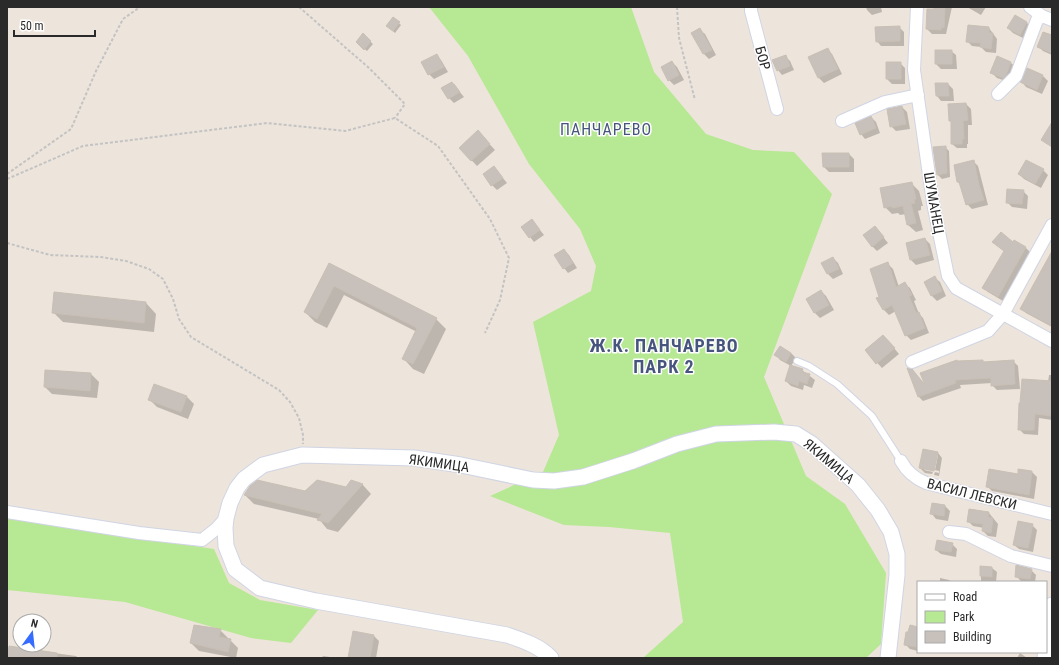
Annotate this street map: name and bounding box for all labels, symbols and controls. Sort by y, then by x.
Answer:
scale bar [14,12,95,38]
text: 50 m [20,19,44,33]
street label: БОР [752,44,774,72]
district label: ПАНЧАРЕВО [560,120,652,139]
street label: ШУМАНЕЦ [921,171,947,235]
district label: Ж.К. ПАНЧАРЕВО ПАРК 2 [589,335,739,377]
street label: ЯКИМИЦА [801,435,857,487]
street label: ЯКИМИЦА [408,451,470,475]
street label: ВАСИЛ ЛЕВСКИ [925,475,1019,513]
legend [917,581,1047,653]
text: Road [953,590,977,604]
text: Park [953,610,975,624]
north arrow [12,613,52,653]
text: N [30,617,40,631]
text: Building [953,630,991,644]

